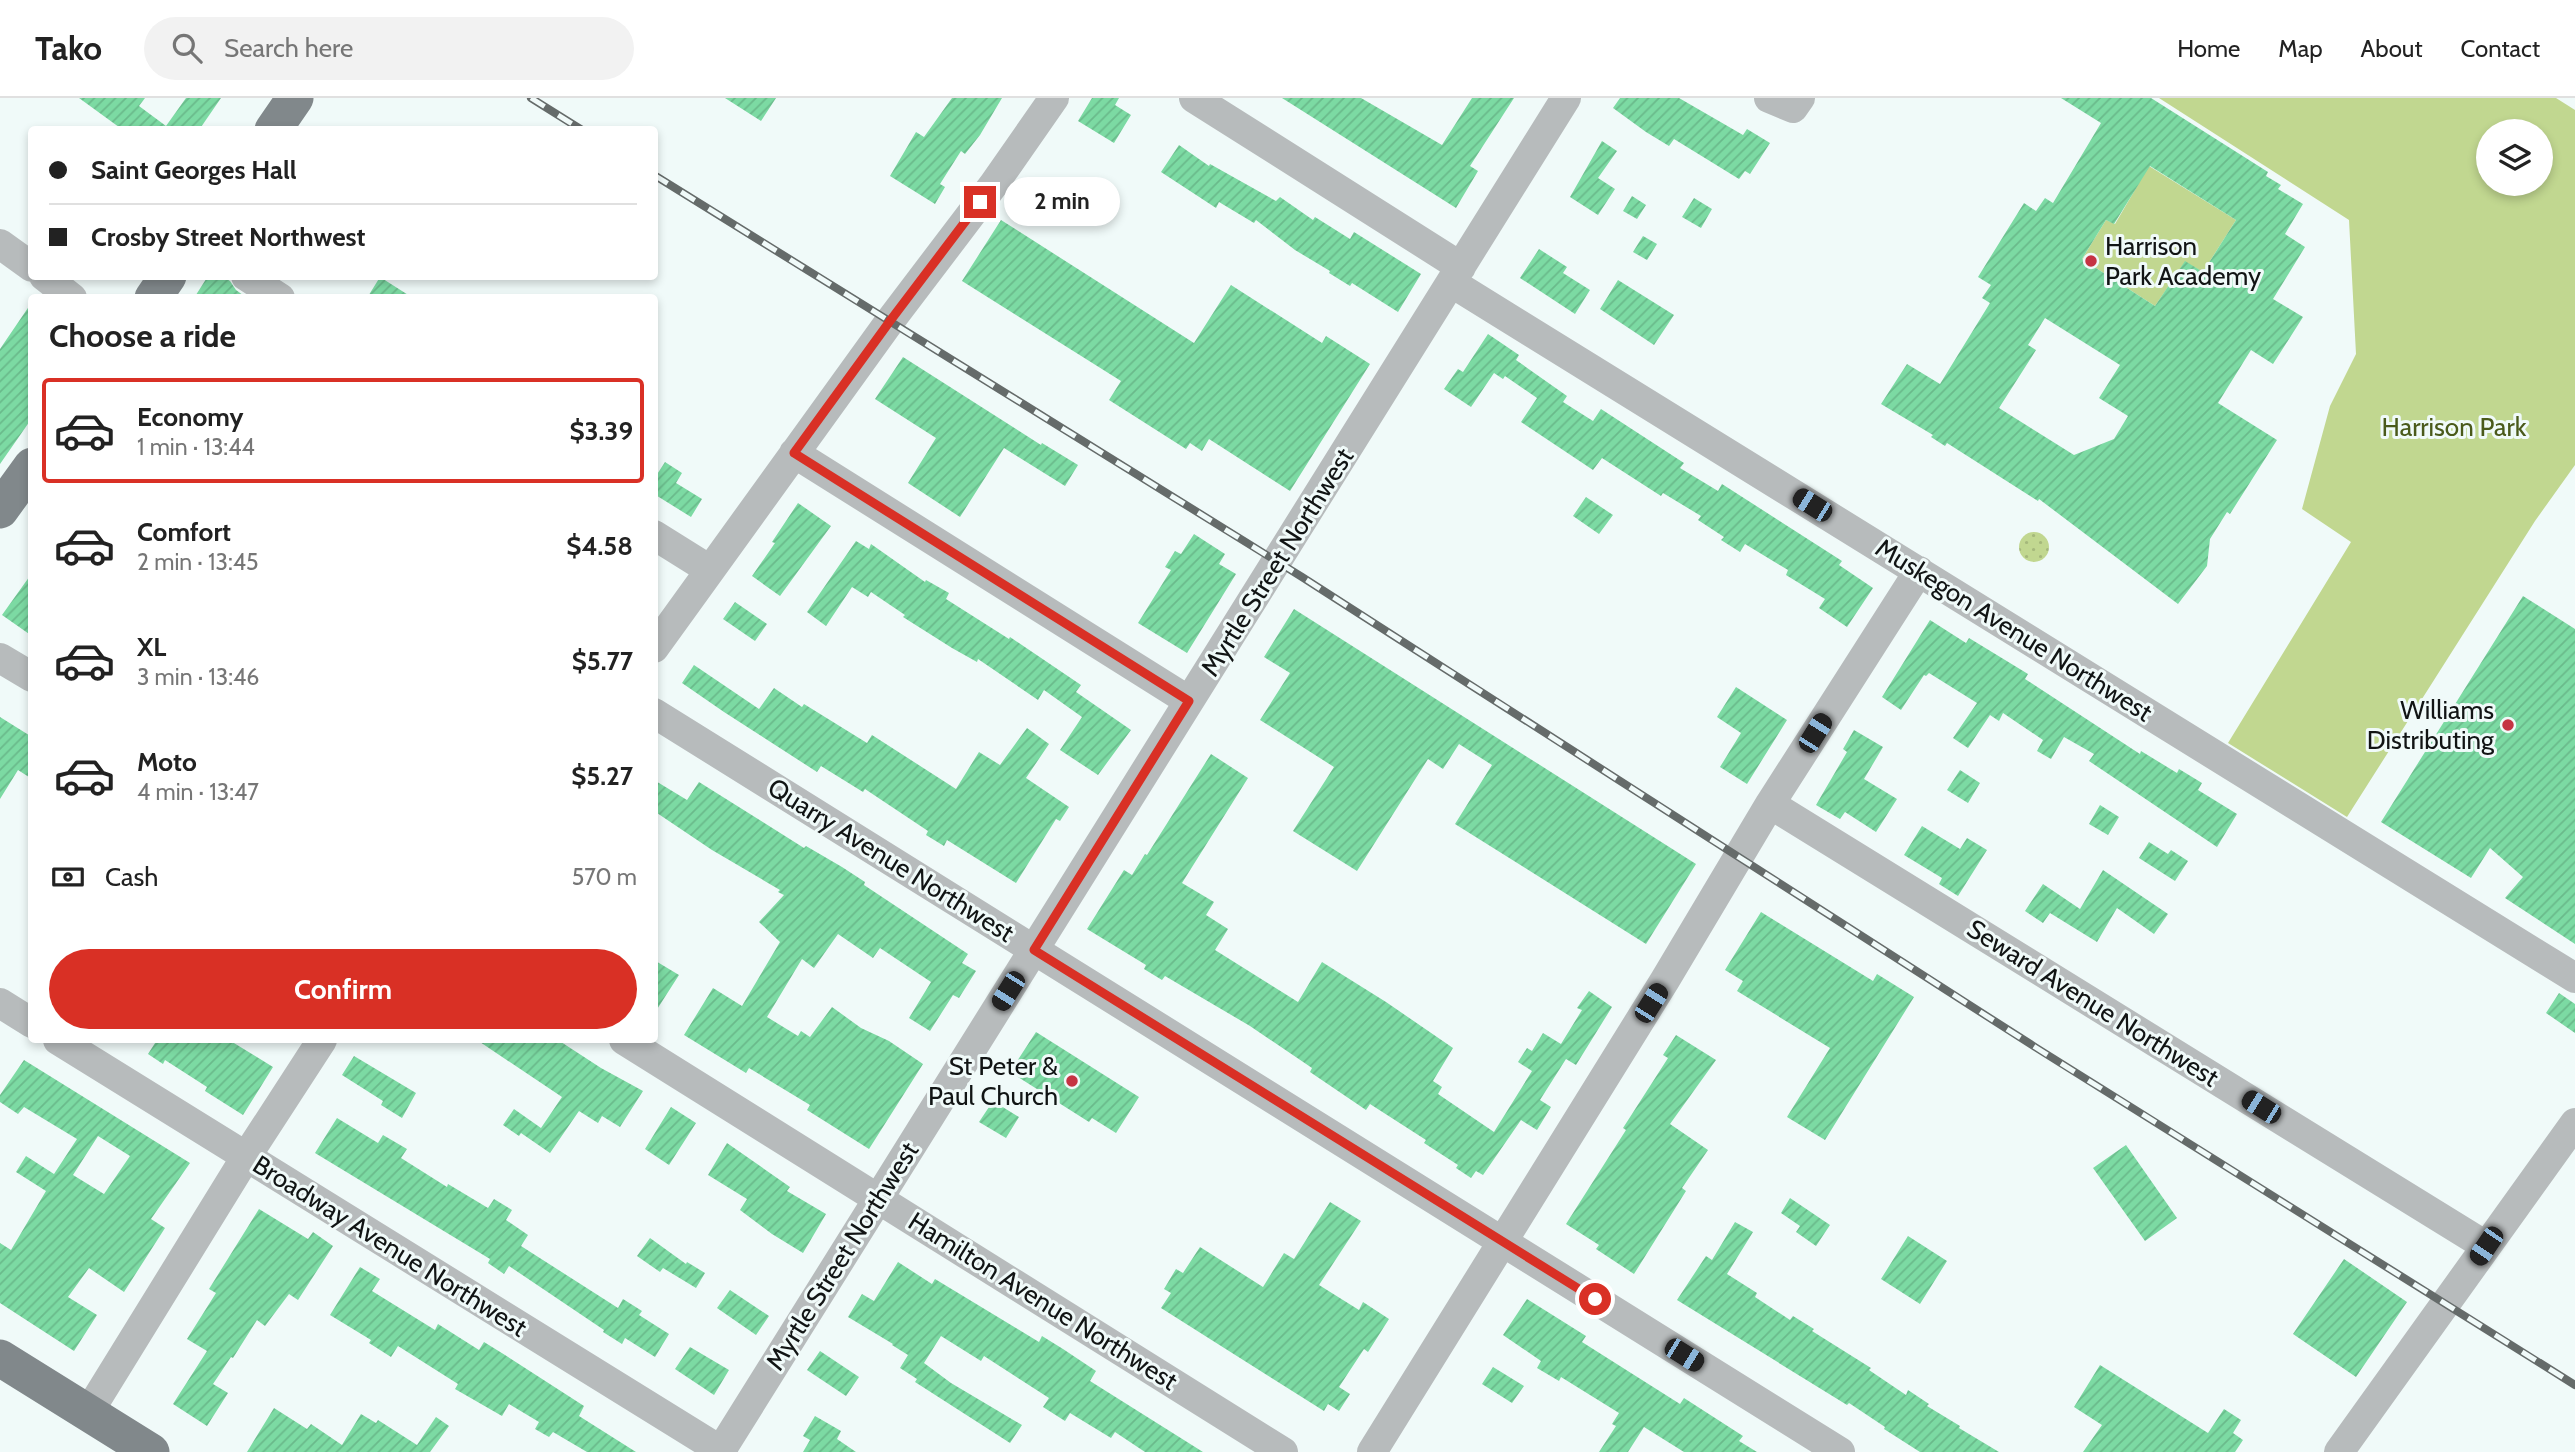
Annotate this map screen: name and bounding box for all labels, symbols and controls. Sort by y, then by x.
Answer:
search box [144,17,634,80]
text: Tako [35,28,102,68]
icon: search [168,29,206,67]
text: Search here [224,32,353,64]
text: Home [2177,34,2240,63]
text: Map [2278,34,2323,63]
text: About [2361,34,2423,63]
text: Contact [2461,34,2540,63]
map controls [2476,119,2553,196]
button: layers [2476,119,2553,196]
text: Saint Georges Hall [91,154,297,186]
callout: 2 min [1004,178,1120,226]
route end [964,186,996,218]
text: 2 min [1034,187,1090,215]
text: Crosby Street Northwest [91,221,365,253]
place label: Harrison Park Academy [2105,230,2261,292]
marker: Harrison Park Academy [2083,253,2099,269]
text: Choose a ride [49,316,236,355]
icon: car [53,399,116,462]
text: Economy [137,401,243,433]
park label: Harrison Park [2382,411,2527,443]
text: $3.39 [570,415,633,447]
text: 1 min · 13:44 [137,433,255,461]
street label: Myrtle Street Northwest [1194,442,1360,682]
car [1789,485,1836,525]
icon: car [53,514,116,577]
text: Comfort [137,516,231,548]
text: $4.58 [566,530,633,562]
street label: Muskegon Avenue Northwest [1870,532,2158,729]
text: 2 min · 13:45 [137,548,258,576]
icon: car [53,629,116,692]
text: XL [137,631,166,663]
text: $5.77 [572,645,633,677]
text: 3 min · 13:46 [137,663,259,691]
place label: Williams Distributing [2367,694,2495,756]
car [1795,710,1836,756]
marker: Williams Distributing [2500,717,2516,733]
icon: car [53,744,116,807]
text: Moto [137,746,197,778]
text: $5.27 [571,760,633,792]
street label: Quarry Avenue Northwest [762,771,1020,949]
text: 4 min · 13:47 [137,778,259,806]
icon: cash [49,858,87,896]
text: Cash [105,861,158,893]
text: 570 m [572,863,637,891]
street label: Seward Avenue Northwest [1961,912,2225,1094]
button: Confirm [49,949,637,1029]
car [988,968,1029,1014]
car [1631,980,1672,1026]
place label: St Peter & Paul Church [928,1050,1058,1112]
marker: St Peter & Paul Church [1064,1073,1080,1089]
car [2238,1087,2285,1127]
street label: Myrtle Street Northwest [759,1136,925,1376]
street label: Broadway Avenue Northwest [247,1148,533,1344]
street label: Hamilton Avenue Northwest [903,1205,1184,1397]
car [2466,1223,2507,1269]
route start [1579,1283,1611,1315]
car [1661,1335,1708,1375]

